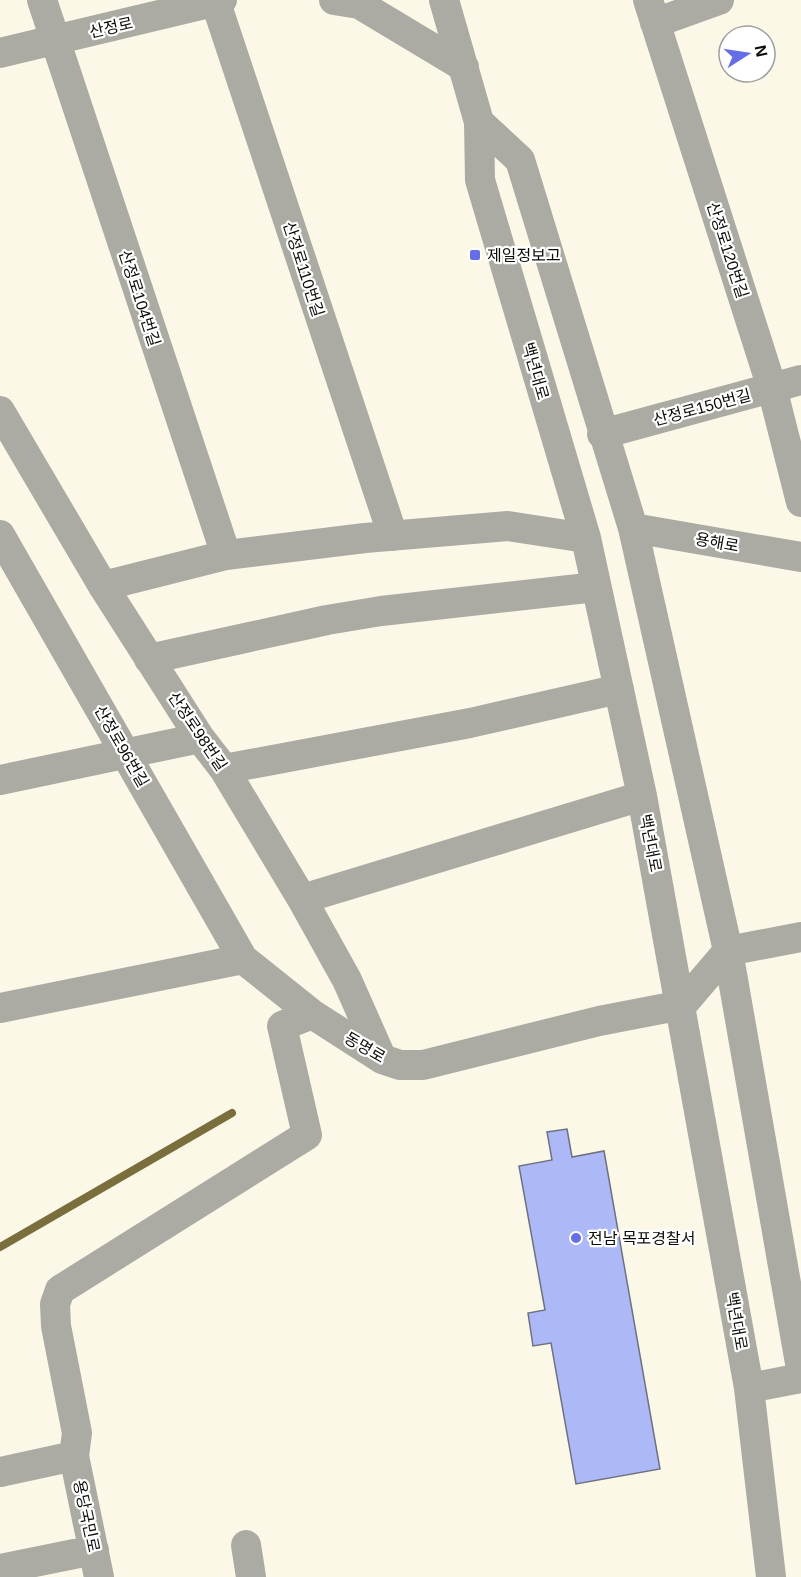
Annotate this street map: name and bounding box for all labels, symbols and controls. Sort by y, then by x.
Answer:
street label: 산정로 [88,14,135,41]
north arrow [717,24,777,84]
text: N [752,44,771,58]
street label: 산정로120번길 [704,200,751,300]
street label: 산정로110번길 [280,219,327,319]
place label: 제일정보고 [487,247,561,264]
street label: 산정로104번길 [116,248,163,348]
marker: 제일정보고 [468,248,482,262]
street label: 백년대로 [519,340,552,402]
street label: 산정로150번길 [651,386,753,429]
street label: 용해로 [694,530,740,555]
street label: 산정로98번길 [165,689,230,774]
street label: 산정로96번길 [91,702,152,790]
street label: 백년대로 [637,813,665,874]
street label: 동명로 [341,1029,388,1066]
place label: 전남 목포경찰서 [588,1230,696,1247]
marker: 전남 목포경찰서 [569,1231,583,1245]
street label: 백년대로 [723,1291,750,1352]
street label: 용당국민로 [71,1478,103,1554]

